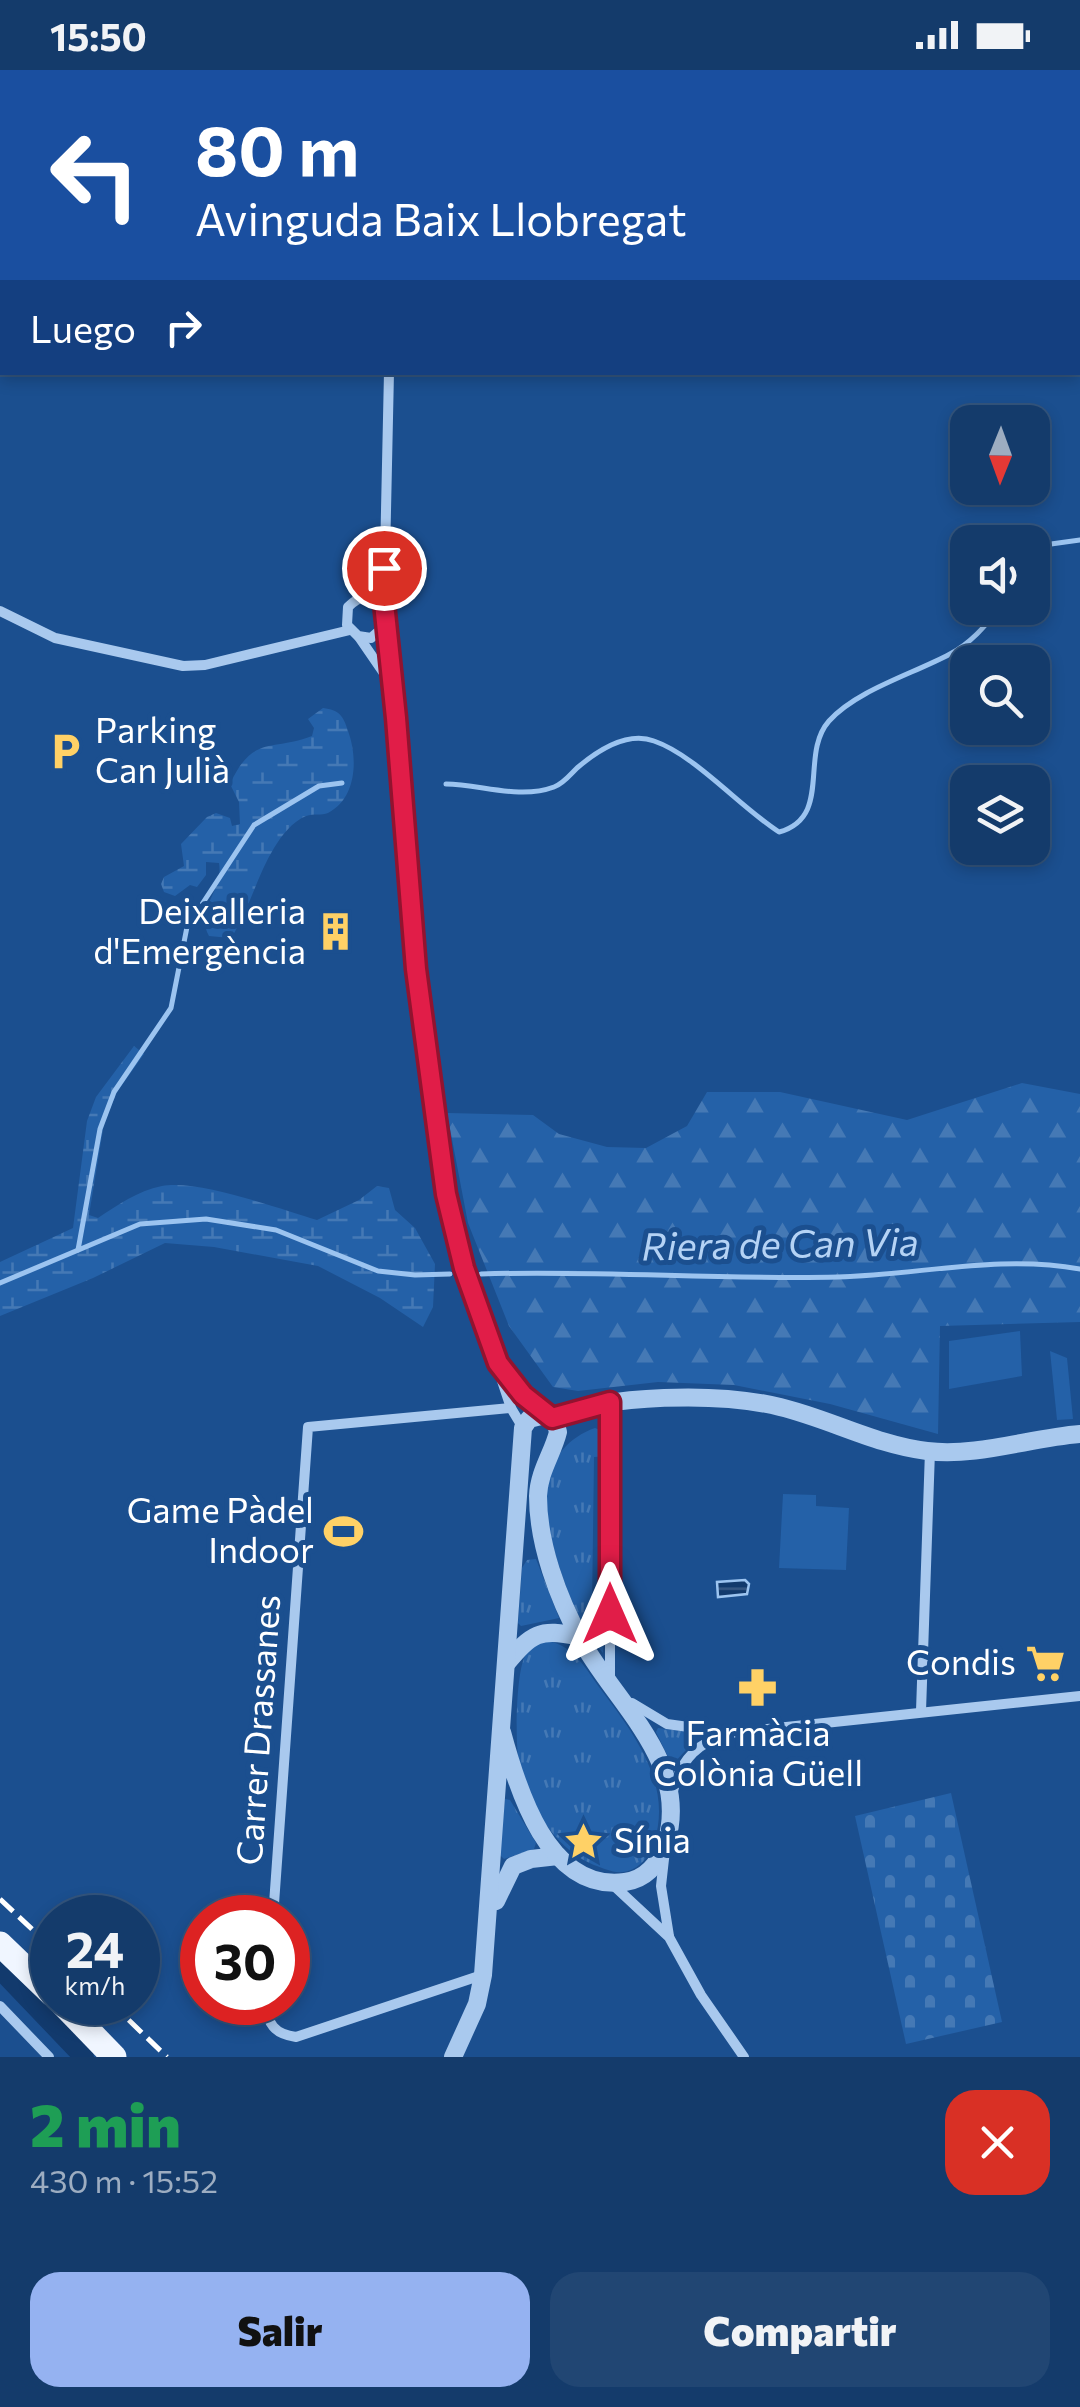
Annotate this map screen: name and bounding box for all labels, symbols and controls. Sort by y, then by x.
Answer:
text: 15:50 [50,12,147,59]
text: 80 m [195,105,359,190]
icon: left [30,110,160,240]
text: Avinguda Baix Llobregat [195,190,687,245]
icon: right [156,300,211,355]
text: Luego [30,304,136,351]
north arrow [950,405,1050,505]
map controls [950,405,1050,865]
button: sound [950,525,1050,625]
pin [342,526,427,611]
icon: arrive [357,541,412,596]
button: search [950,645,1050,745]
place label: Parking Can Julià [95,707,230,790]
parking icon: Parking Can Julià [44,730,86,772]
button: layers [950,765,1050,865]
place label: Deixalleria d'Emergència [93,888,306,971]
building icon: Deixalleria d'Emergència [315,911,357,953]
water label: Riera de Can Via [641,1217,919,1268]
place label: Game Pàdel Indoor [127,1487,314,1570]
sports icon: Game Pàdel Indoor [323,1510,365,1552]
position arrow [558,1562,662,1666]
street label: Carrer Drassanes [226,1593,287,1867]
place label: Condis [906,1639,1016,1682]
supermarket icon: Condis [1025,1642,1067,1684]
pharmacy icon: Farmàcia Colònia Güell [737,1666,779,1708]
place label: Farmàcia Colònia Güell [653,1710,863,1793]
place label: Sínia [614,1817,691,1860]
place icon: Sínia [563,1820,605,1862]
speed limit sign: 30 [180,1895,310,2025]
text: 24 [66,1917,124,1978]
text: km/h [65,1970,125,2000]
text: 2 min [30,2086,181,2159]
button: close [945,2090,1050,2195]
text: 430 m · 15:52 [30,2160,218,2200]
button: Salir [30,2272,530,2387]
button: Compartir [550,2272,1050,2387]

